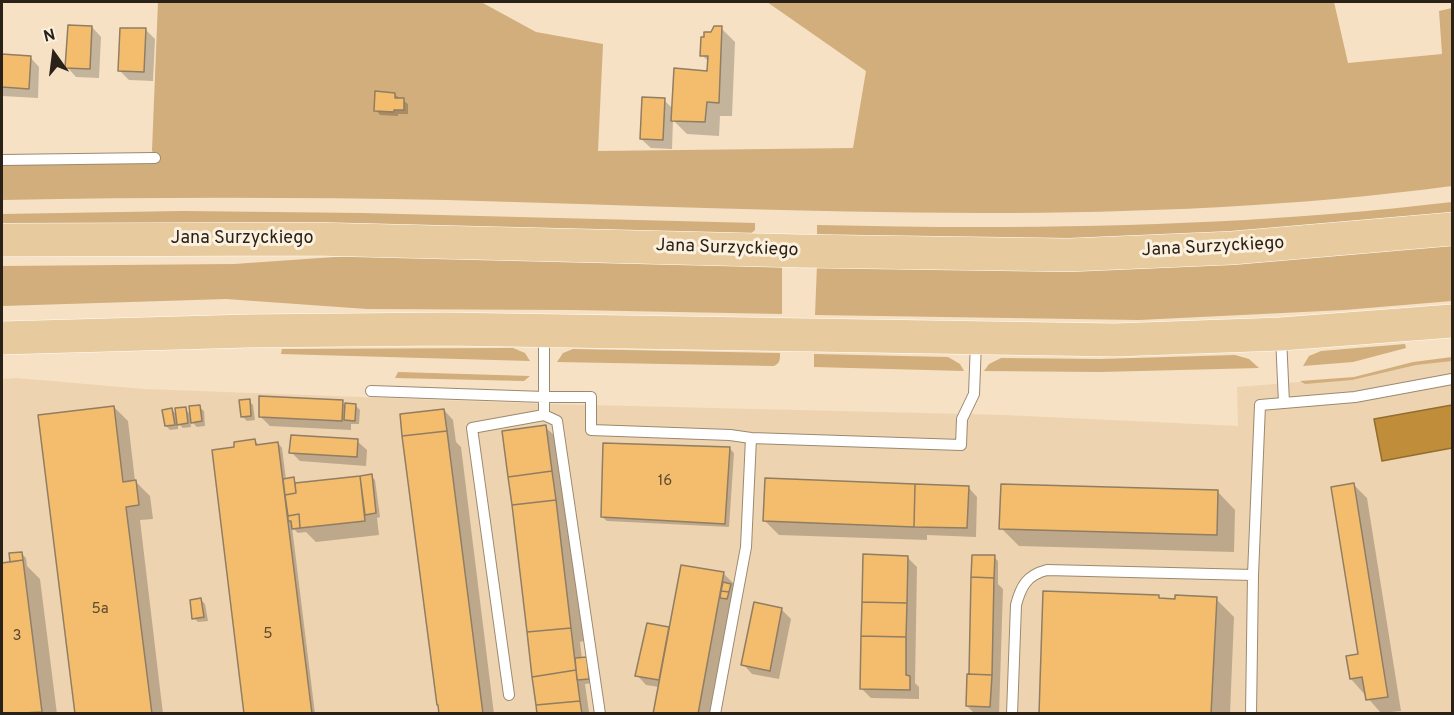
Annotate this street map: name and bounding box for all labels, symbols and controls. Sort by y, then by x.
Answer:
north arrow [24,24,84,84]
text: N [42,25,58,48]
street label: Jana Surzyckiego [171,228,313,250]
street label: Jana Surzyckiego [1141,233,1285,263]
street label: Jana Surzyckiego [655,236,799,262]
house number: 16 [658,473,672,491]
house number: 5a [91,601,109,619]
house number: 5 [263,626,273,644]
house number: 3 [12,628,22,646]

